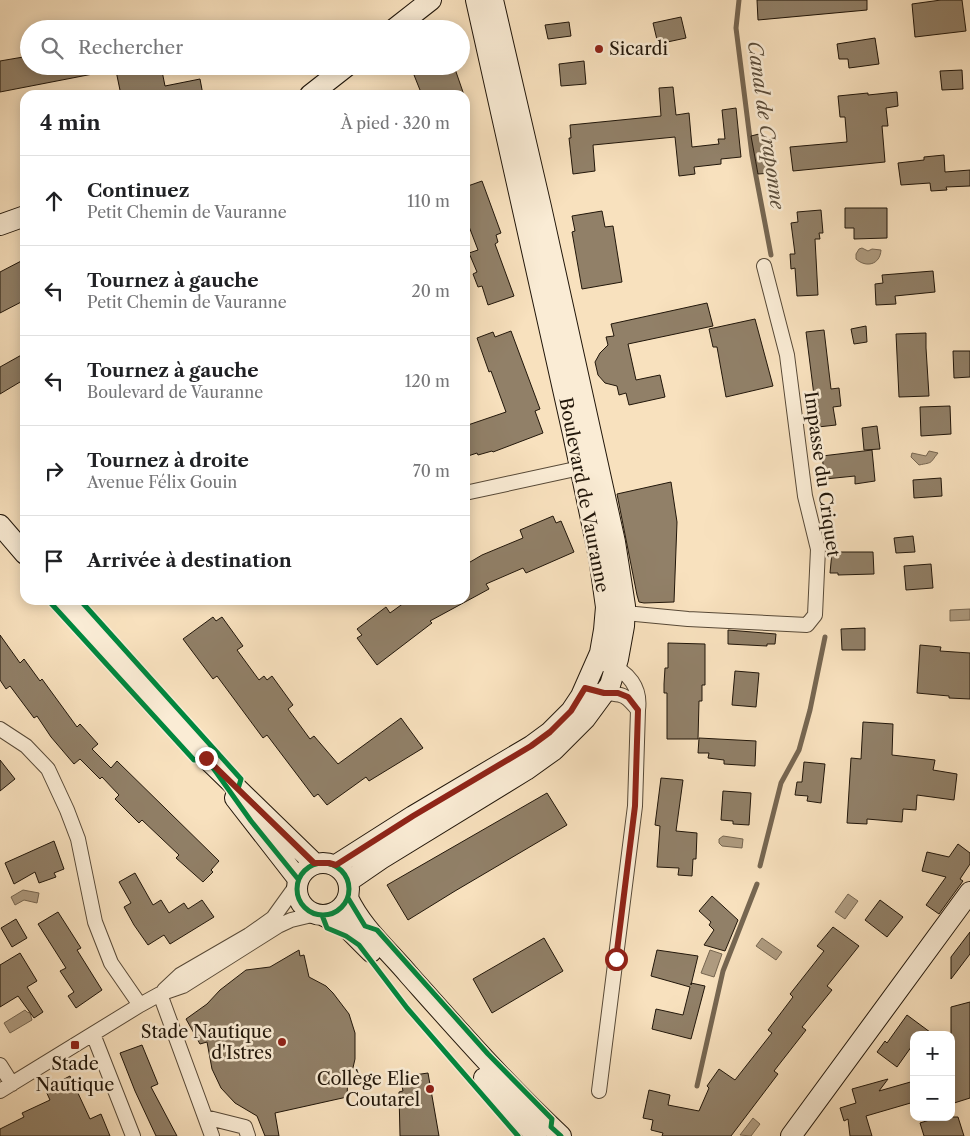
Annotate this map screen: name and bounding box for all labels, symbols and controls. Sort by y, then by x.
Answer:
search box [20,20,470,75]
icon: search [38,34,66,62]
text: Rechercher [78,36,183,59]
place label: Sicardi [609,38,669,60]
water label: Canal de Craponne [743,40,789,211]
marker: Sicardi [593,43,605,55]
text: 4 min [40,110,101,135]
text: À pied · 320 m [341,113,450,133]
text: Continuez [87,179,189,202]
icon: ahead [40,187,68,215]
text: 110 m [407,191,450,211]
text: Petit Chemin de Vauranne [87,202,287,222]
text: Tournez à gauche [87,269,259,292]
icon: left [40,277,68,305]
text: 20 m [411,281,450,301]
text: Petit Chemin de Vauranne [87,292,287,312]
text: Tournez à gauche [87,359,259,382]
icon: left [40,367,68,395]
text: 120 m [405,371,450,391]
text: Boulevard de Vauranne [87,382,263,402]
street label: Impasse du Criquet [799,390,845,559]
street label: Boulevard de Vauranne [554,396,614,594]
text: Tournez à droite [87,449,249,472]
icon: right [40,457,68,485]
text: 70 m [413,461,450,481]
text: Avenue Félix Gouin [87,472,237,492]
icon: arrive [40,547,68,575]
text: Arrivée à destination [87,549,292,572]
route end [195,747,218,770]
route start [605,948,628,971]
place label: Stade Nautique d'Istres [141,1021,272,1064]
map controls [910,1031,955,1121]
button: + [910,1031,955,1076]
marker: Stade Nautique d'Istres [276,1036,288,1048]
marker: Stade Nautique [69,1039,81,1051]
place label: Stade Nautique [36,1053,114,1096]
place label: Collège Elie Coutarel [317,1068,420,1111]
button: − [910,1076,955,1121]
marker: Collège Elie Coutarel [424,1083,436,1095]

